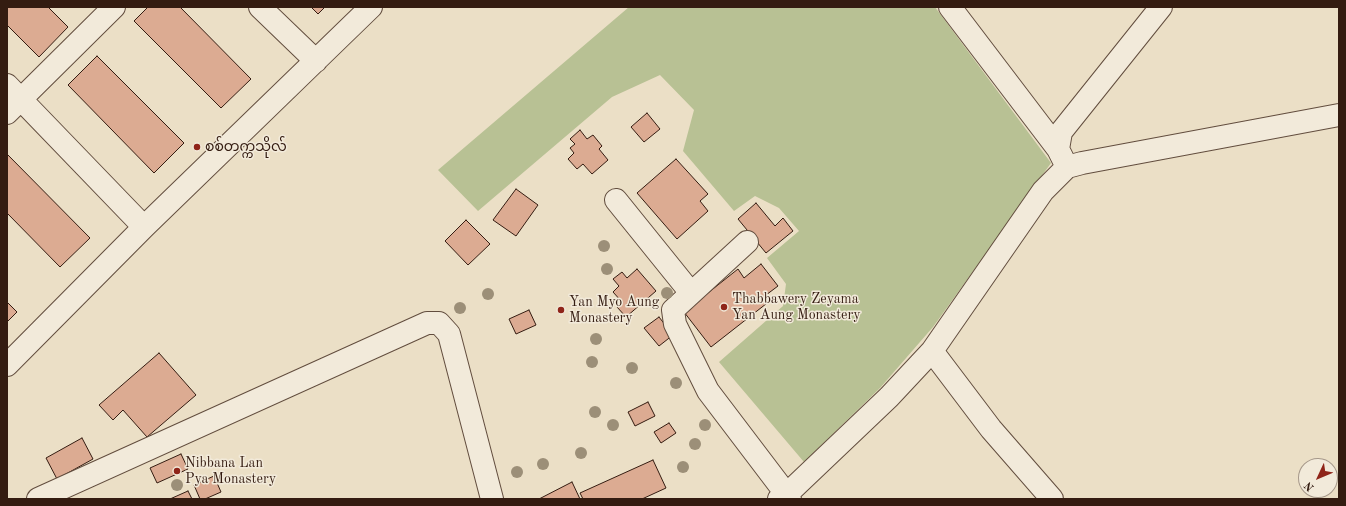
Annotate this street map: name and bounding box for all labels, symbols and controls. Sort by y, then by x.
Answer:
place label: စစ်‌တက္ကသိုလ် [205,139,287,155]
marker: စစ်‌တက္ကသိုလ် [192,142,202,152]
place label: Thabbawery Zeyama Yan Aung Monastery [732,291,861,324]
place label: Yan Myo Aung Monastery [569,294,659,326]
marker: Thabbawery Zeyama Yan Aung Monastery [719,302,729,312]
marker: Yan Myo Aung Monastery [556,305,566,315]
place label: Nibbana Lan Pya Monastery [185,455,276,488]
north arrow [1298,458,1338,498]
marker: Nibbana Lan Pya Monastery [172,466,182,476]
text: N [1303,479,1317,493]

